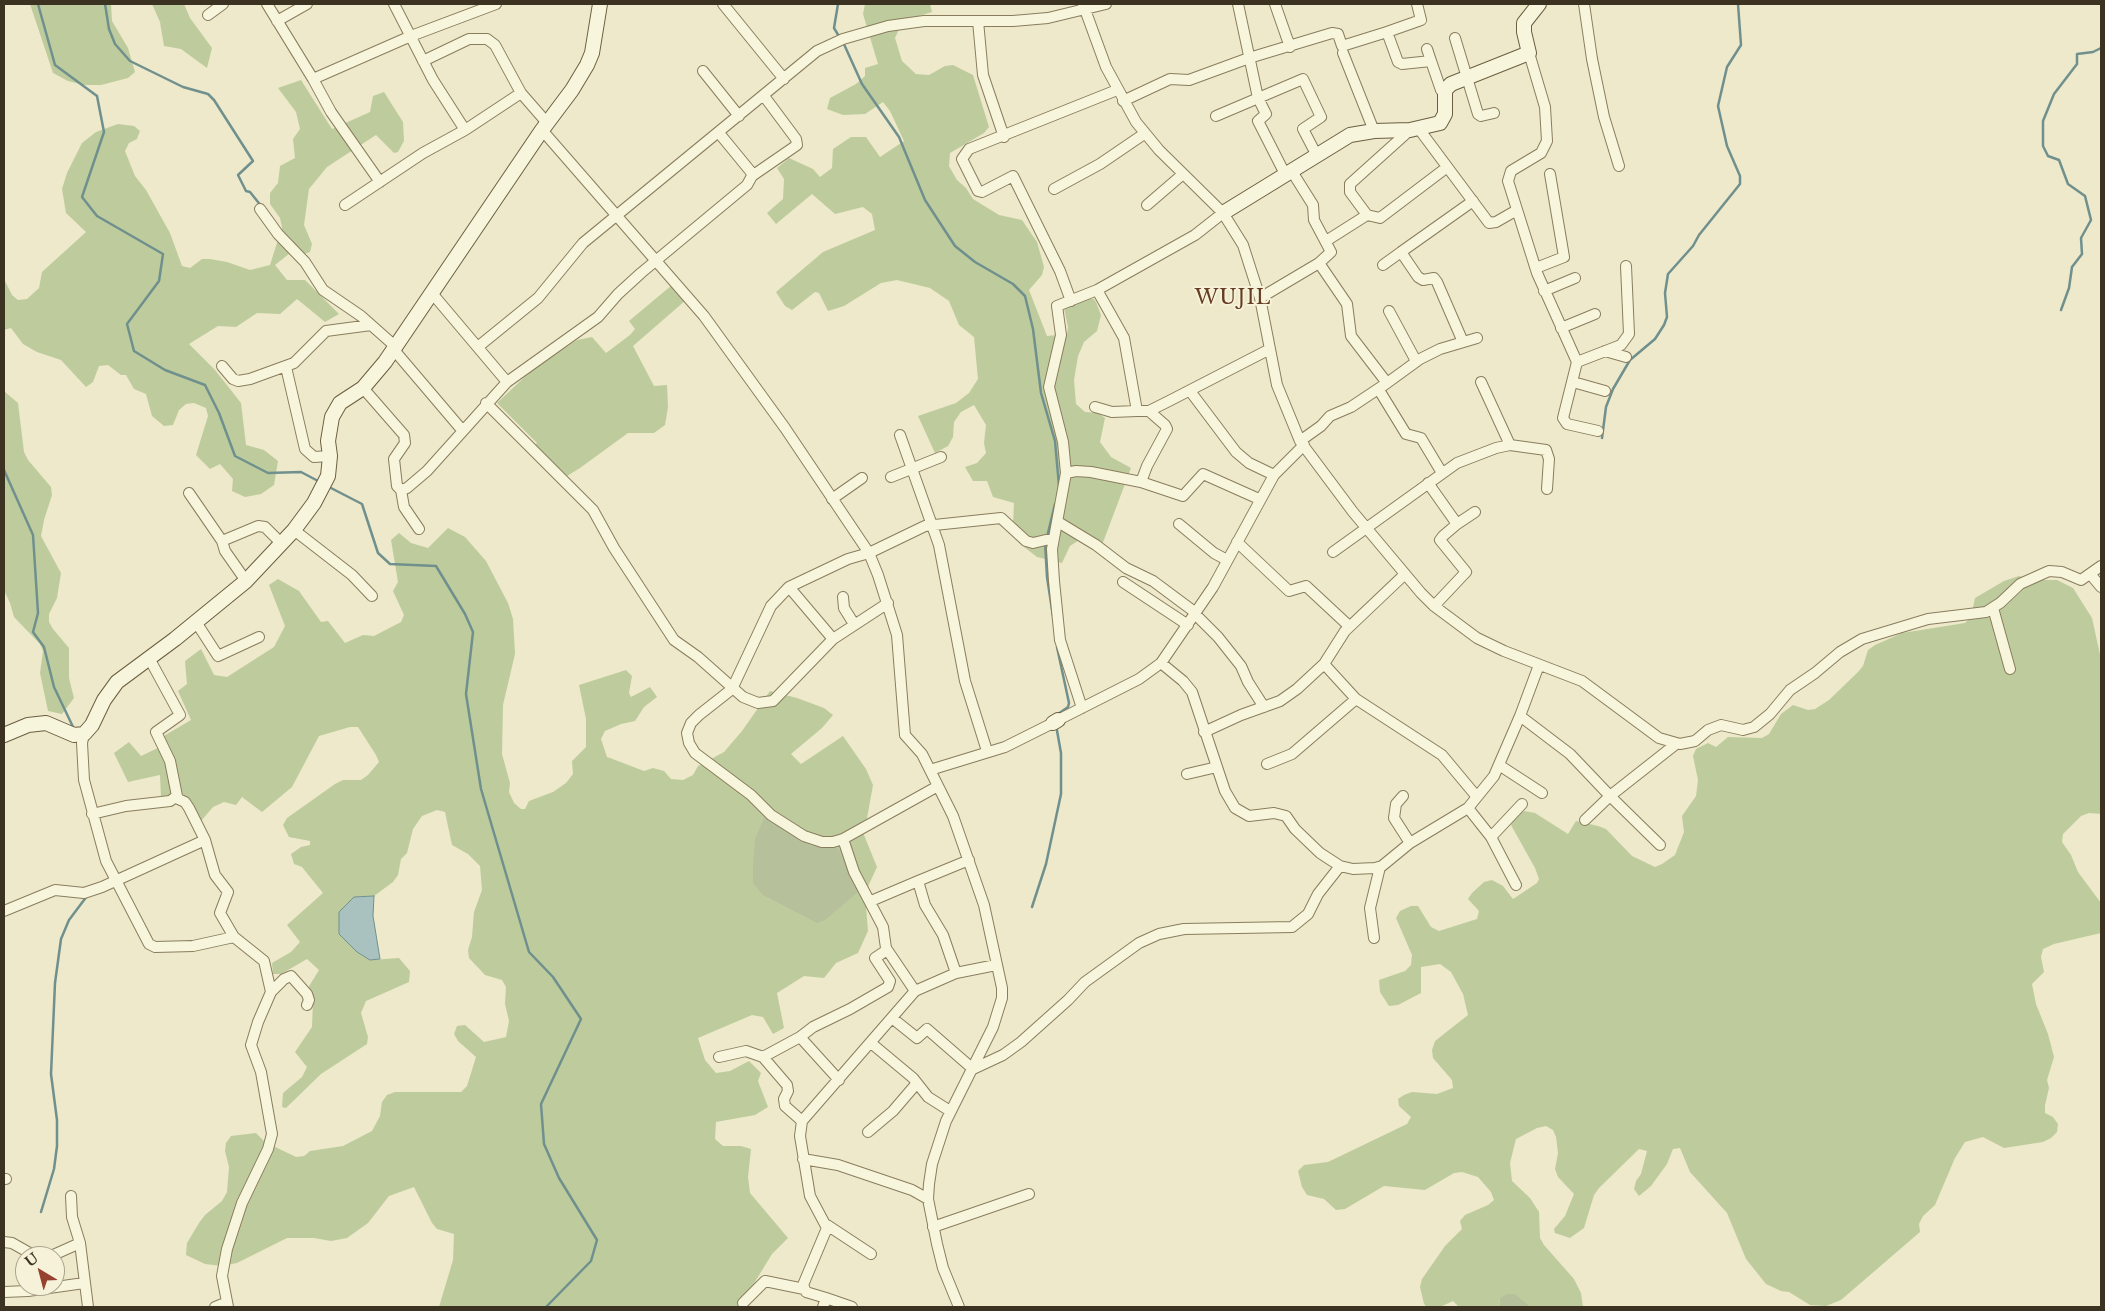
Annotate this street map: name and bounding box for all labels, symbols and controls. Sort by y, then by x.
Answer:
district label: WUJIL [1194,286,1272,310]
north arrow [15,1246,65,1296]
text: U [21,1249,42,1271]

